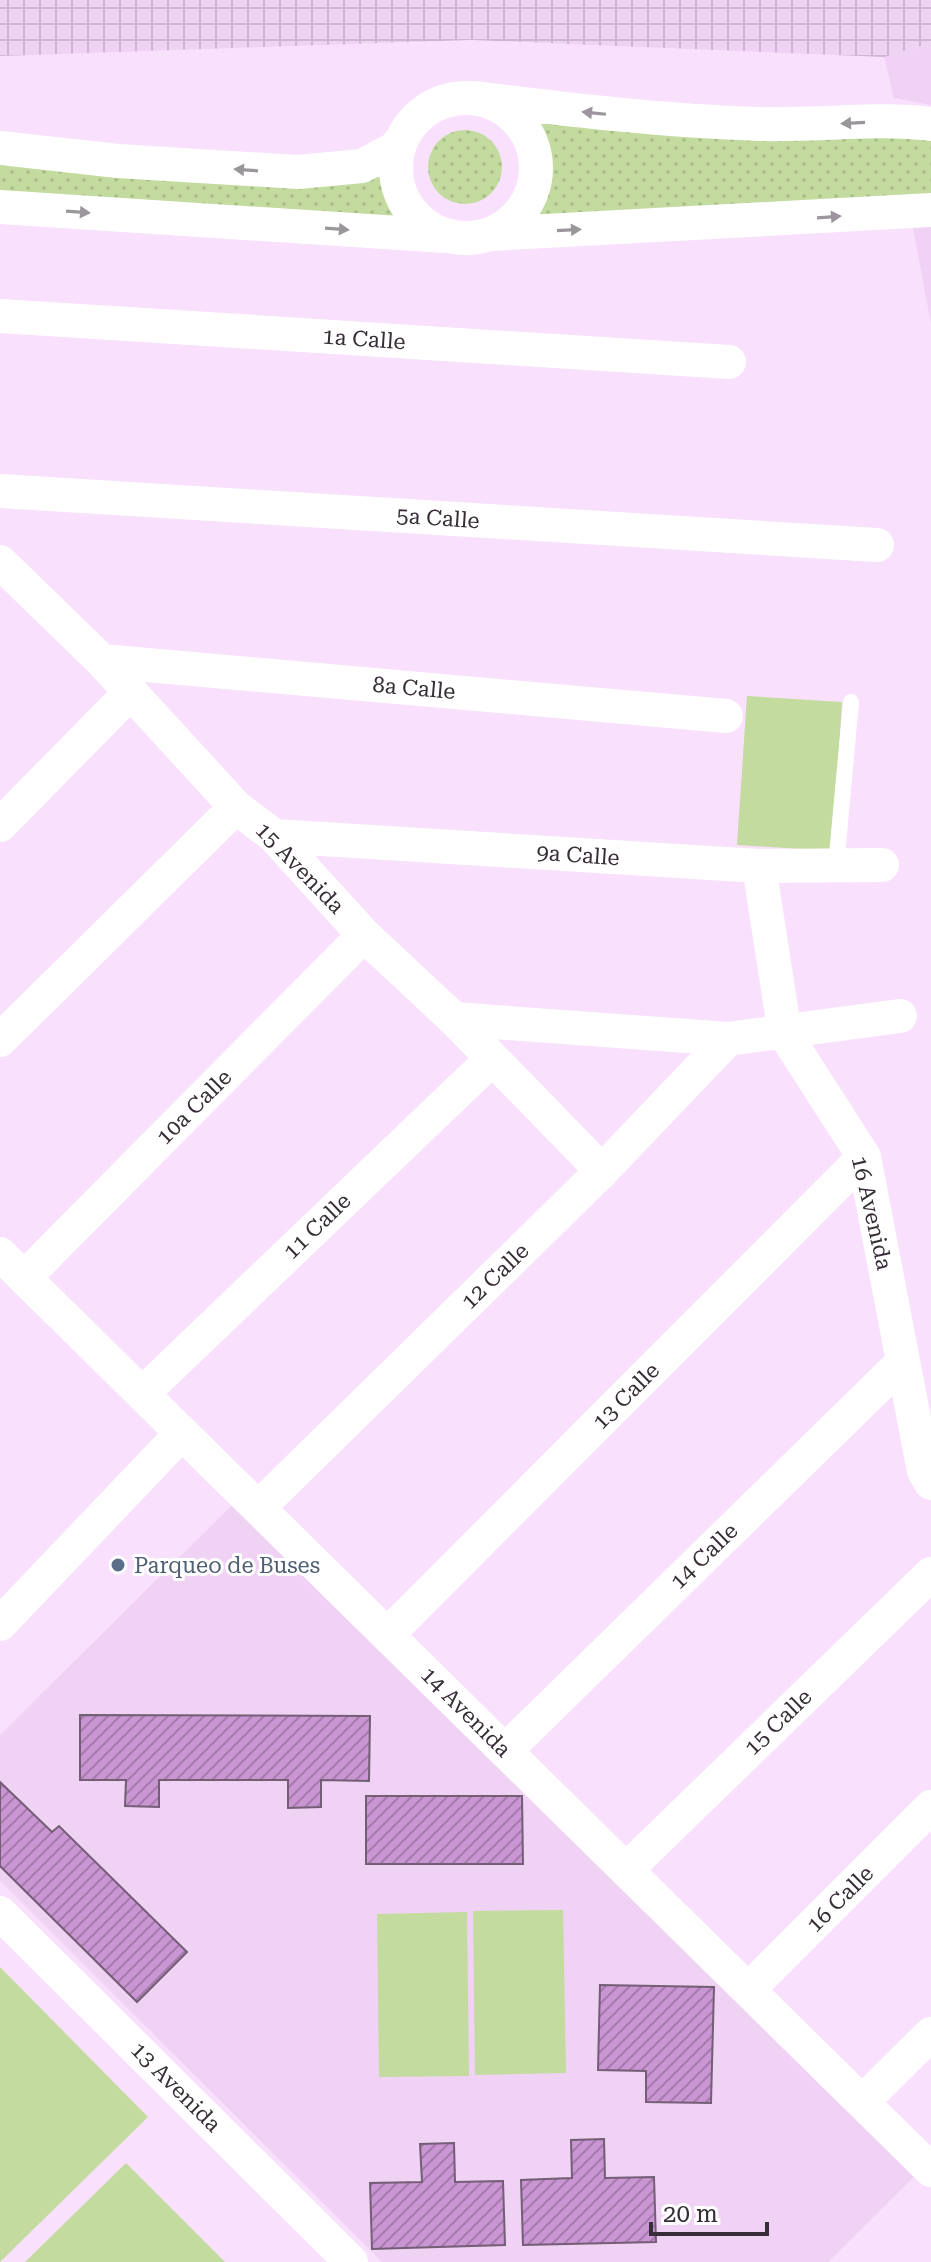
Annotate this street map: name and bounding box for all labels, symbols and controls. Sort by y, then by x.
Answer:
one-way arrow [581,106,606,119]
one-way arrow [840,117,865,130]
one-way arrow [233,163,258,176]
one-way arrow [66,206,91,219]
one-way arrow [817,210,842,223]
one-way arrow [325,223,350,236]
one-way arrow [557,224,582,237]
street label: 1a Calle [322,324,406,354]
street label: 5a Calle [396,503,480,533]
street label: 8a Calle [371,672,457,704]
street label: 15 Avenida [251,817,350,919]
street label: 9a Calle [536,840,620,870]
street label: 10a Calle [151,1064,237,1150]
street label: 16 Avenida [847,1153,897,1273]
street label: 11 Calle [278,1188,356,1264]
street label: 12 Calle [456,1238,534,1314]
street label: 13 Calle [588,1358,664,1434]
street label: 14 Calle [665,1518,743,1594]
place label: Parqueo de Buses [134,1553,320,1578]
marker: Parqueo de Buses [109,1556,127,1574]
street label: 14 Avenida [416,1662,516,1762]
street label: 15 Calle [739,1684,817,1760]
street label: 16 Calle [802,1861,878,1937]
street label: 13 Avenida [126,2037,226,2137]
scale bar [651,2186,767,2236]
text: 20 m [663,2200,718,2228]

